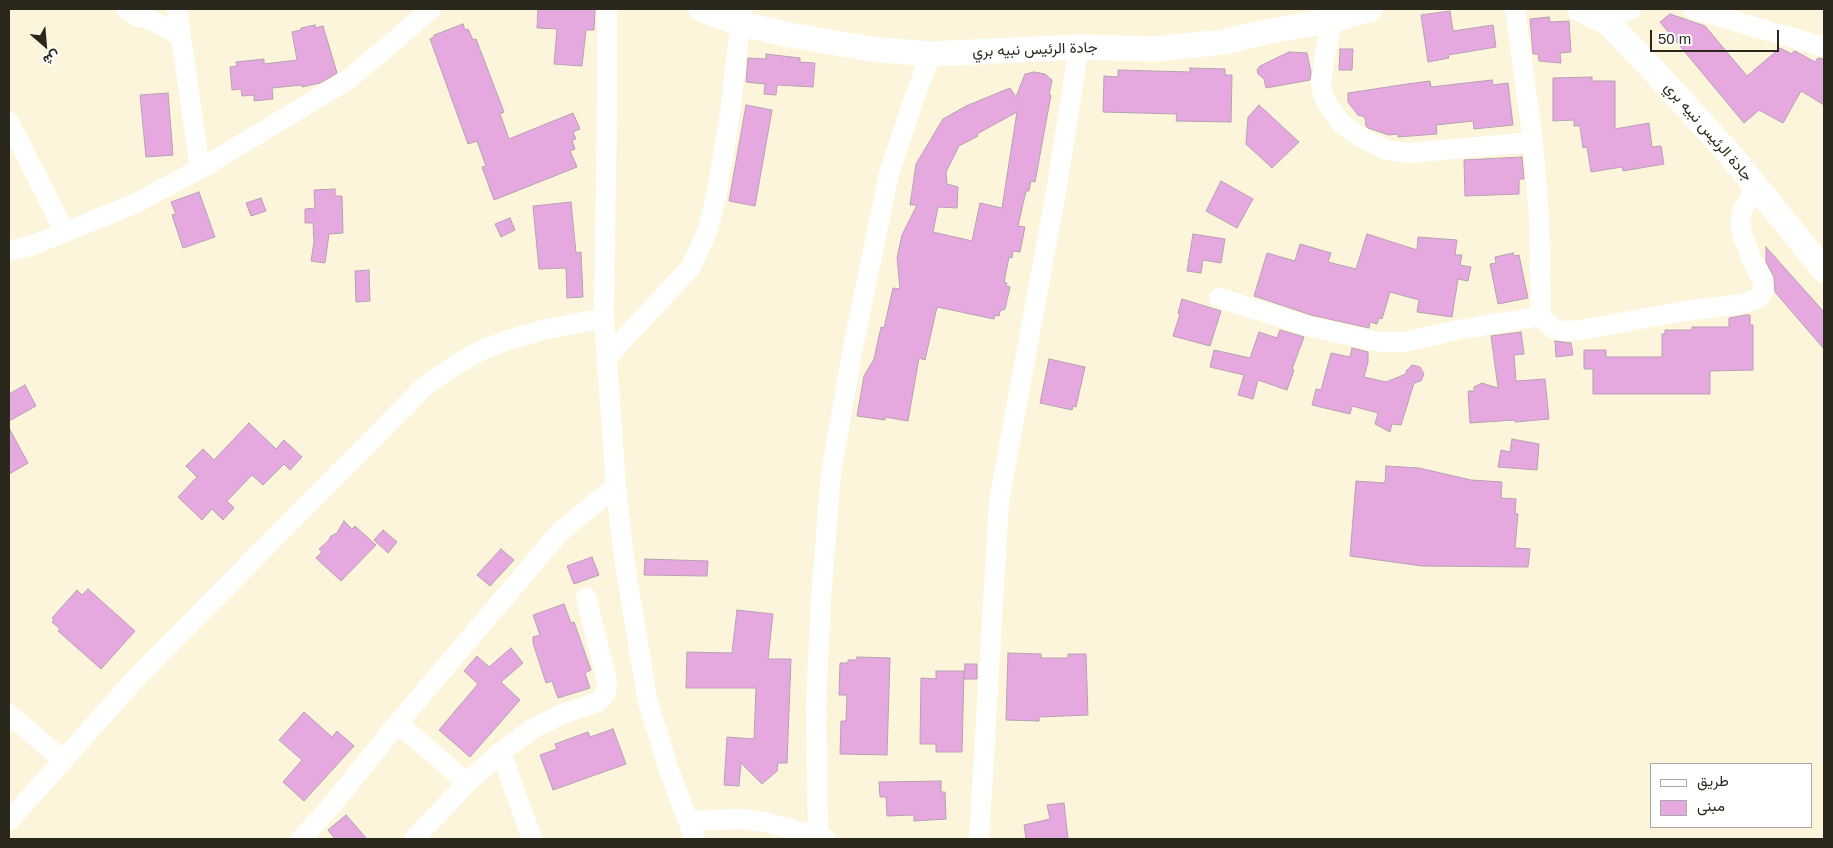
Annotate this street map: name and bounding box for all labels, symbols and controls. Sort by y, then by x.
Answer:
north arrow [20,20,70,70]
scale bar [1653,20,1782,52]
text: 50 m [1658,30,1691,47]
street label: جادة الرئيس نبيه بري [972,39,1098,61]
text: ش [41,47,63,69]
street label: جادة الرئيس نبيه بري [1660,79,1756,185]
legend [1650,763,1813,828]
text: طريق [1697,772,1729,789]
text: مبنى [1697,797,1725,814]

